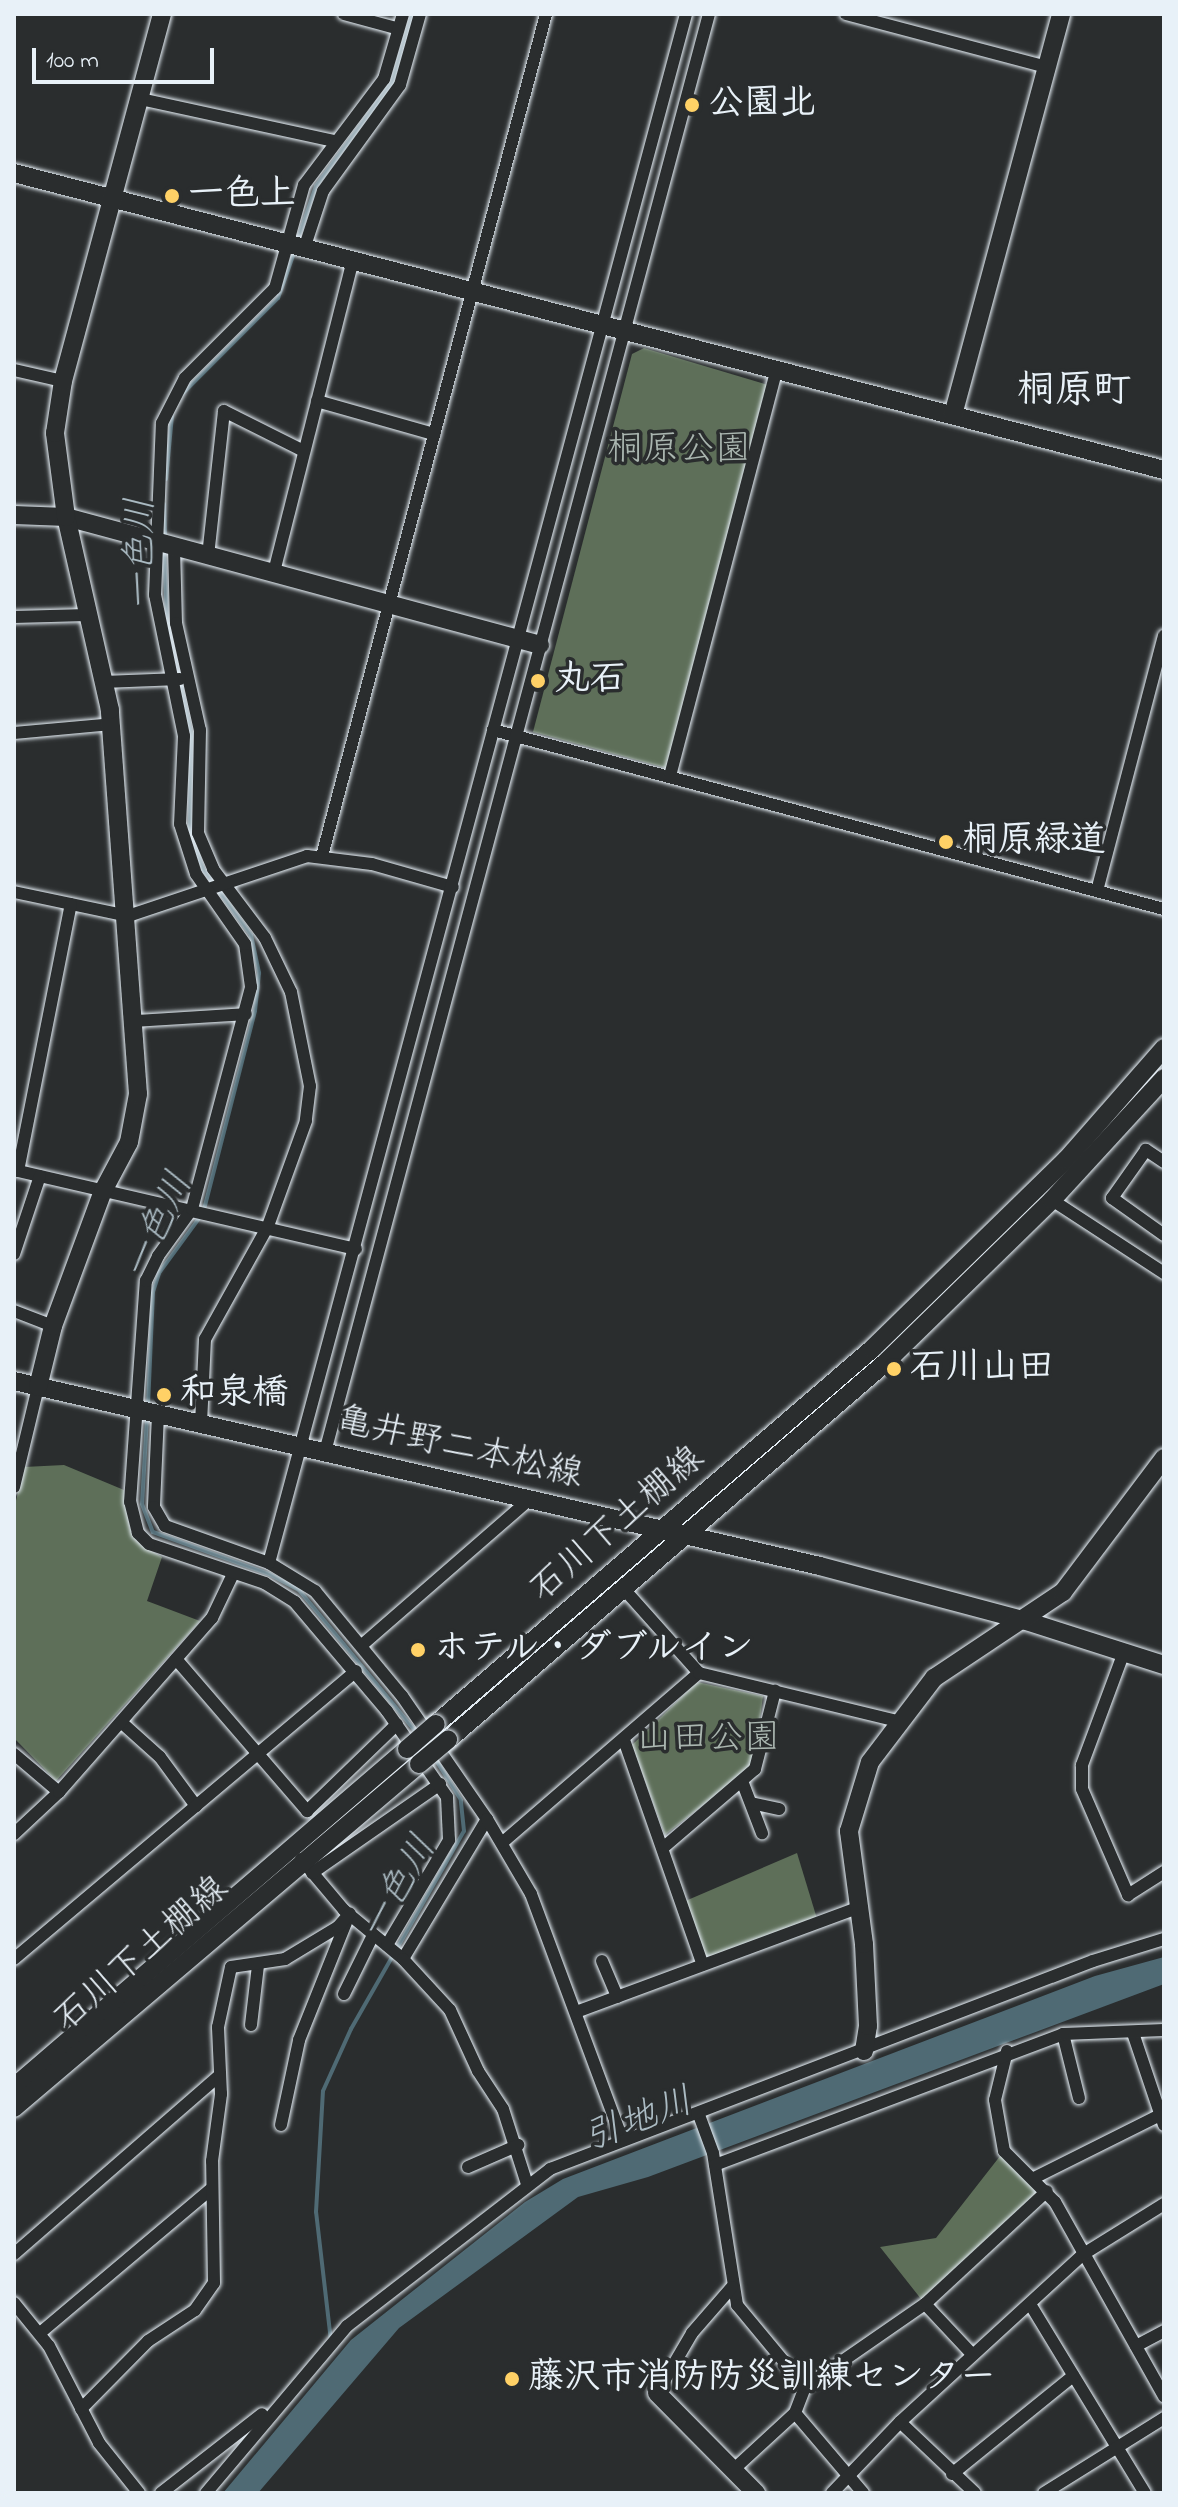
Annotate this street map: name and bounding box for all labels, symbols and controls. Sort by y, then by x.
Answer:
scale bar [36,32,218,82]
text: 100 m [46,44,99,79]
place label: 公園北 [708,83,816,127]
marker: 公園北 [683,96,701,114]
place label: 一色上 [188,174,296,218]
marker: 一色上 [163,187,181,205]
district label: 桐原町 [1017,370,1131,416]
park label: 桐原公園 [607,429,751,473]
water label: 一色川 [120,497,166,611]
place label: 丸石 [554,659,626,703]
marker: 丸石 [529,672,547,690]
place label: 桐原緑道 [962,820,1106,864]
marker: 桐原緑道 [937,833,955,851]
water label: 一色川 [115,1166,205,1288]
place label: 石川山田 [910,1347,1054,1391]
marker: 石川山田 [885,1360,903,1378]
place label: 和泉橋 [180,1373,288,1417]
marker: 和泉橋 [155,1386,173,1404]
street label: 亀井野二本松線 [331,1400,587,1498]
street label: 石川下土棚線 [522,1438,714,1612]
place label: ホテル・ダブルイン [434,1628,758,1672]
marker: ホテル・ダブルイン [409,1641,427,1659]
park label: 山田公園 [636,1718,780,1762]
water label: 一色川 [352,1828,448,1950]
street label: 石川下土棚線 [46,1868,238,2042]
water label: 引地川 [578,2080,700,2164]
place label: 藤沢市消防防災訓練センター [528,2357,996,2401]
marker: 藤沢市消防防災訓練センター [503,2370,521,2388]

